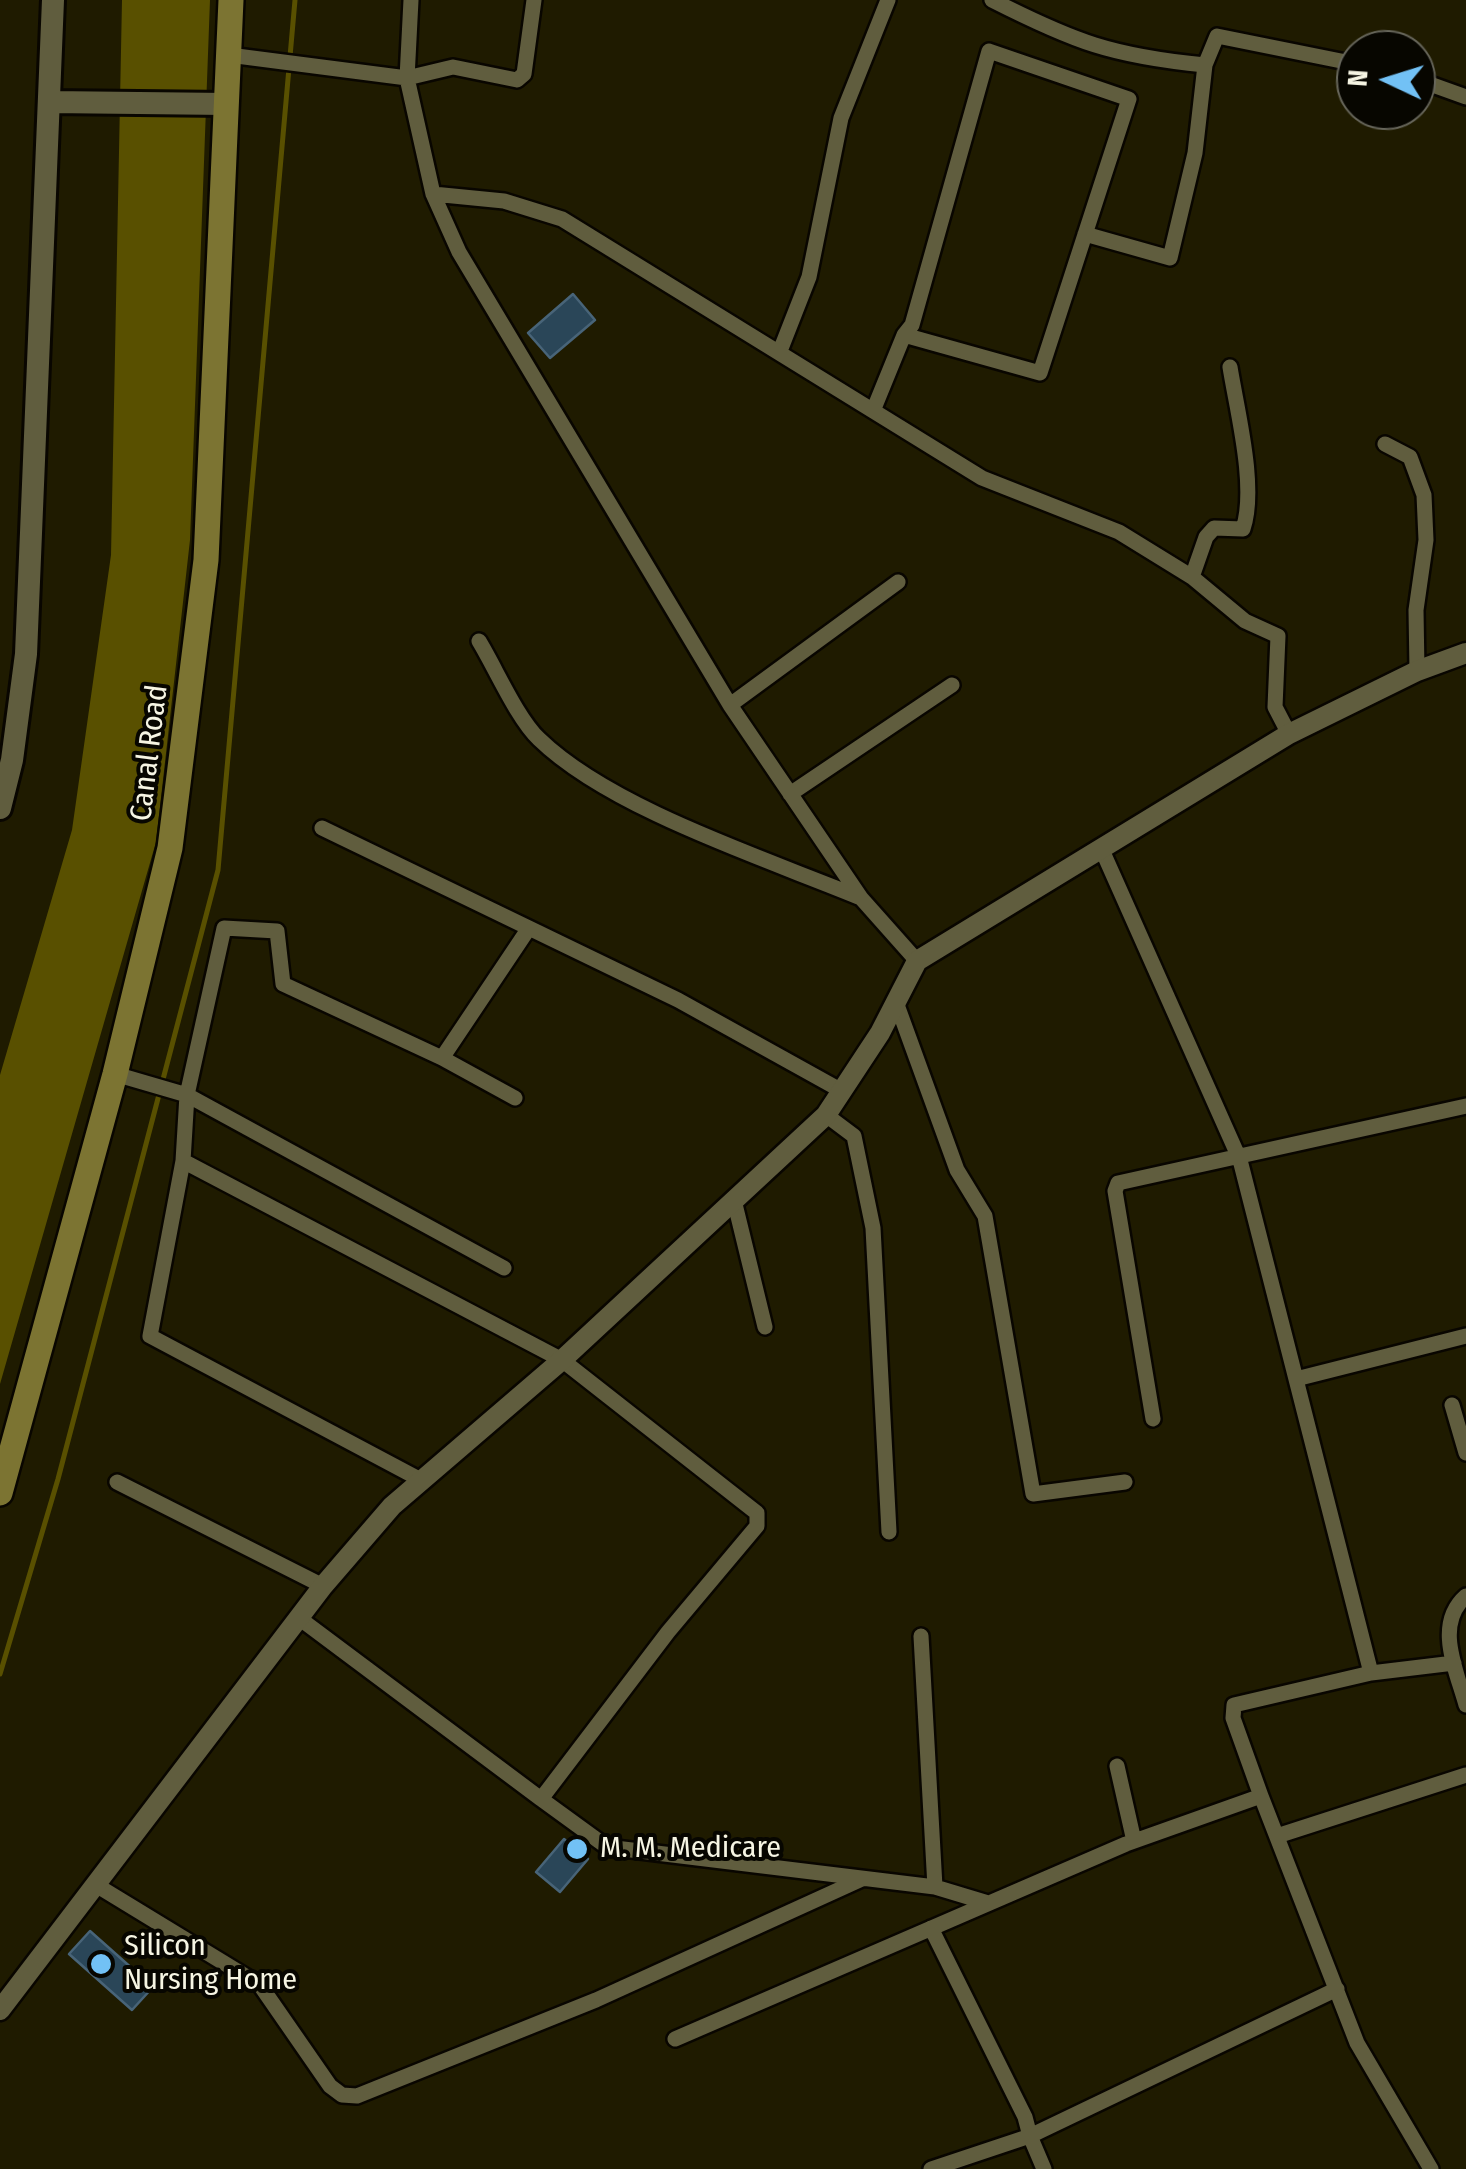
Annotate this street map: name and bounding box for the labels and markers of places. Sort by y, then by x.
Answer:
place label: M. M. Medicare [600,1831,781,1867]
marker: M. M. Medicare [564,1836,590,1862]
place label: Silicon Nursing Home [124,1929,297,2000]
marker: Silicon Nursing Home [88,1951,114,1977]

